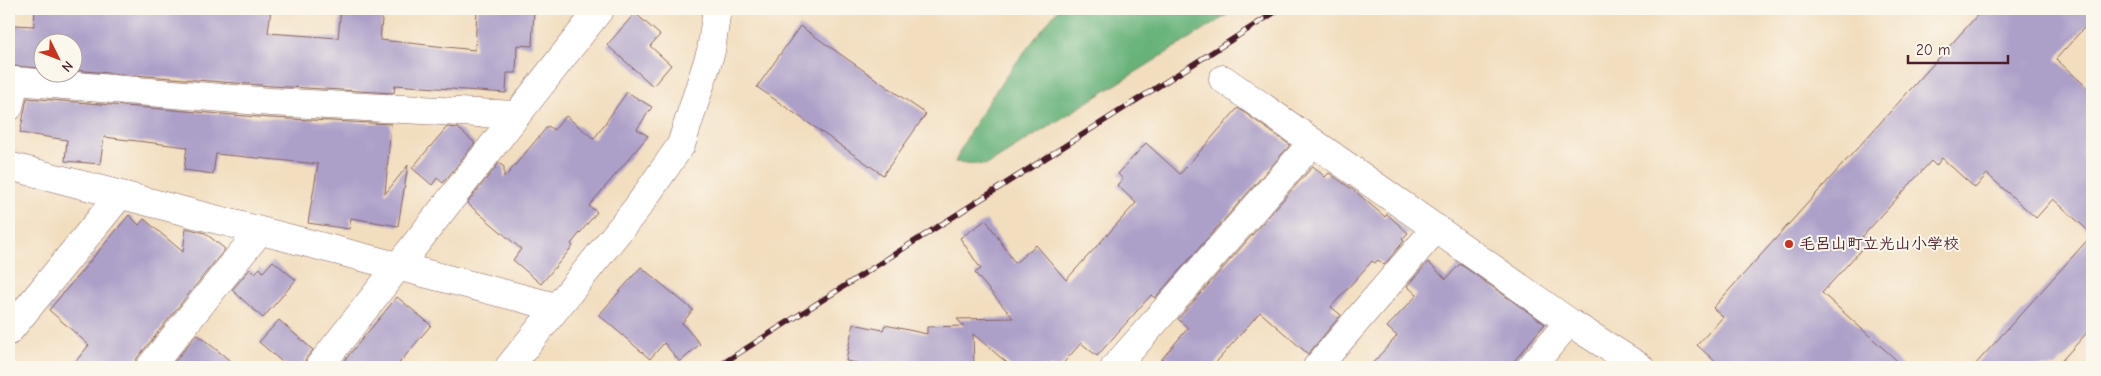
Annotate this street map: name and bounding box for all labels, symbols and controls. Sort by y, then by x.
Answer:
north arrow [32,32,82,82]
scale bar [1908,32,2008,64]
text: 20 m [1916,41,1950,59]
text: N [58,57,77,75]
place label: 毛呂山町立光山小学校 [1799,235,1959,253]
marker: 毛呂山町立光山小学校 [1783,238,1795,250]

